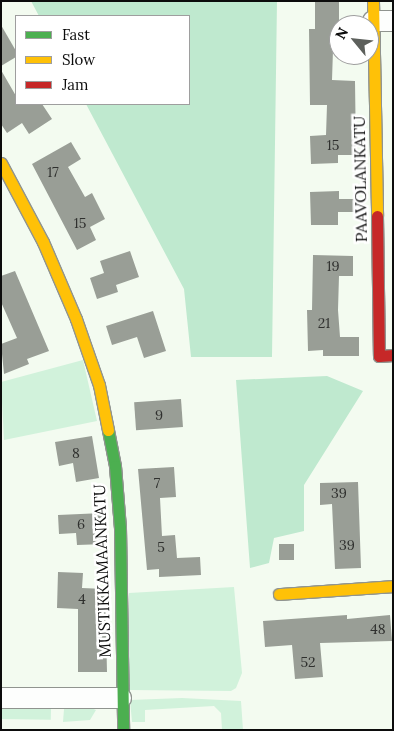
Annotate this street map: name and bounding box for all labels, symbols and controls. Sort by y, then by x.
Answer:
legend [15,15,190,105]
north arrow [329,15,379,65]
text: N [331,24,352,42]
text: Fast [62,25,90,44]
text: Slow [62,50,95,69]
text: Jam [62,75,89,94]
street label: PAAVOLANKATU [349,116,371,242]
house number: 15 [327,137,339,153]
house number: 17 [47,164,59,180]
house number: 15 [74,215,86,231]
house number: 19 [326,258,340,274]
house number: 21 [318,315,330,331]
house number: 9 [155,407,163,423]
house number: 8 [72,445,80,461]
house number: 7 [154,475,160,491]
street label: MUSTIKKAMAANKATU [89,484,115,658]
house number: 39 [331,485,347,501]
house number: 6 [77,516,85,532]
house number: 39 [339,537,355,553]
house number: 5 [157,539,165,555]
house number: 4 [78,591,86,607]
house number: 48 [370,621,386,637]
house number: 52 [300,654,316,670]

